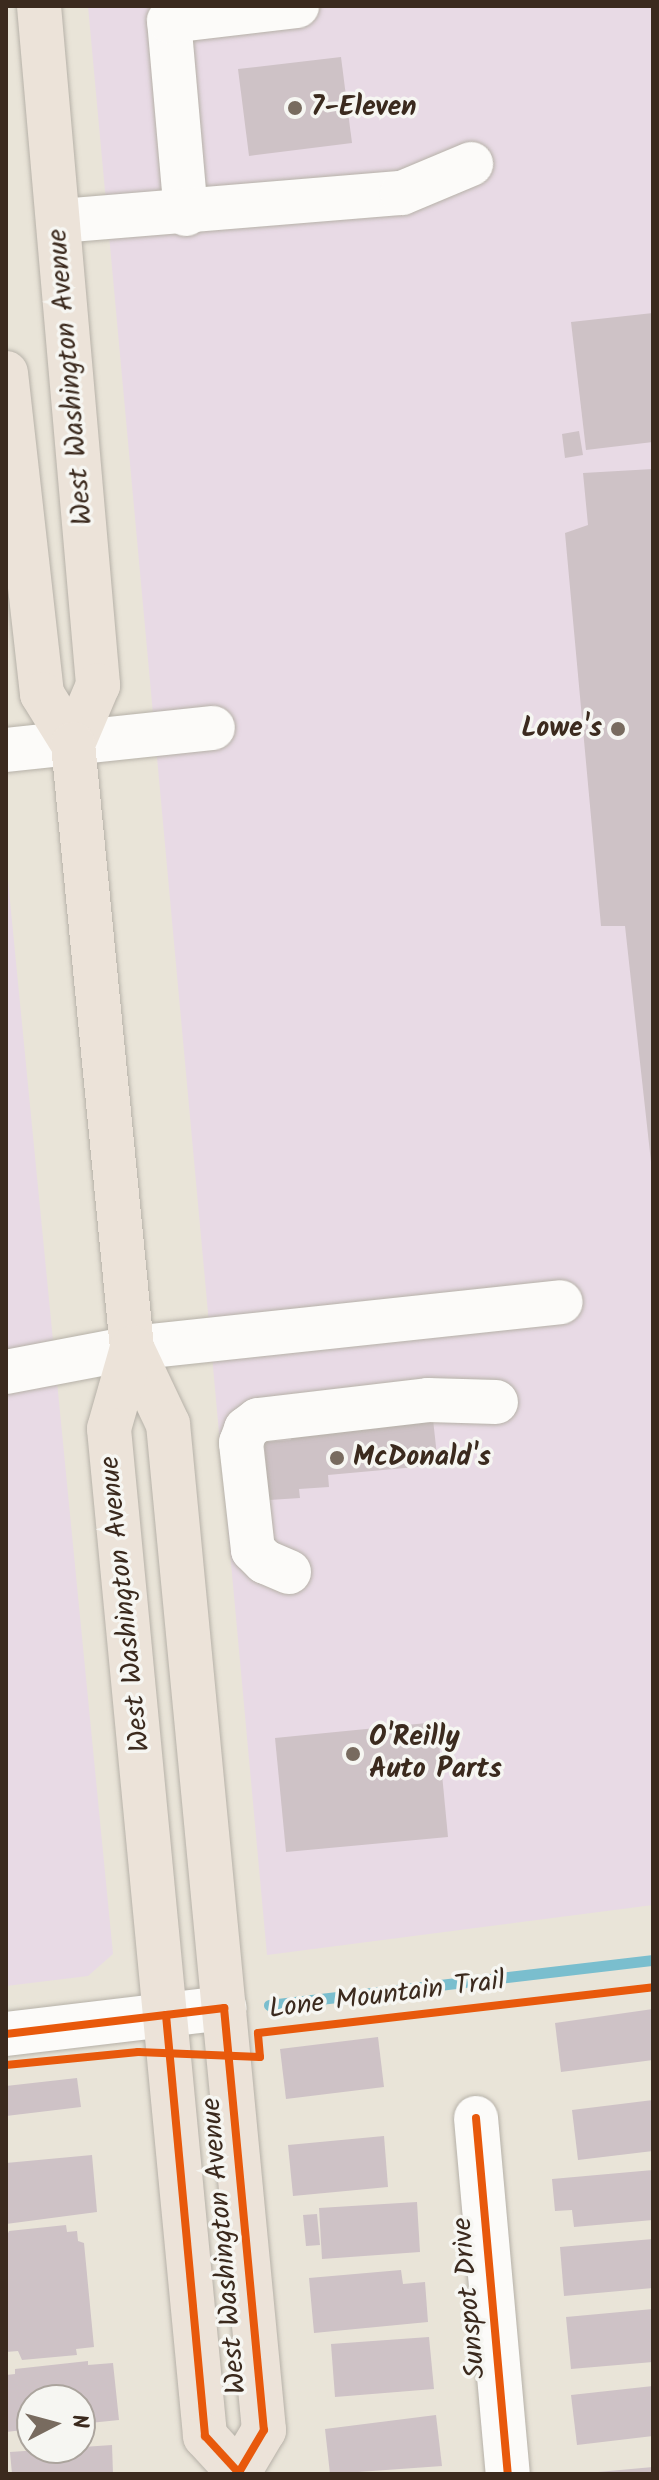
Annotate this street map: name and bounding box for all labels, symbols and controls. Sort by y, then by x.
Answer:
place label: 7-Eleven [311,91,417,125]
marker: 7-Eleven [286,99,304,117]
street label: West Washington Avenue [41,227,101,527]
place label: Lowe's [521,712,602,746]
marker: Lowe's [609,720,627,738]
place label: McDonald's [353,1441,491,1475]
marker: McDonald's [328,1449,346,1467]
street label: West Washington Avenue [94,1454,158,1754]
place label: O'Reilly Auto Parts [369,1721,502,1787]
marker: O'Reilly Auto Parts [344,1745,362,1763]
street label: Lone Mountain Trail [267,1965,507,2027]
street label: West Washington Avenue [195,2096,255,2396]
street label: Sunspot Drive [446,2216,494,2380]
north arrow [16,2384,96,2464]
text: N [60,2413,97,2430]

